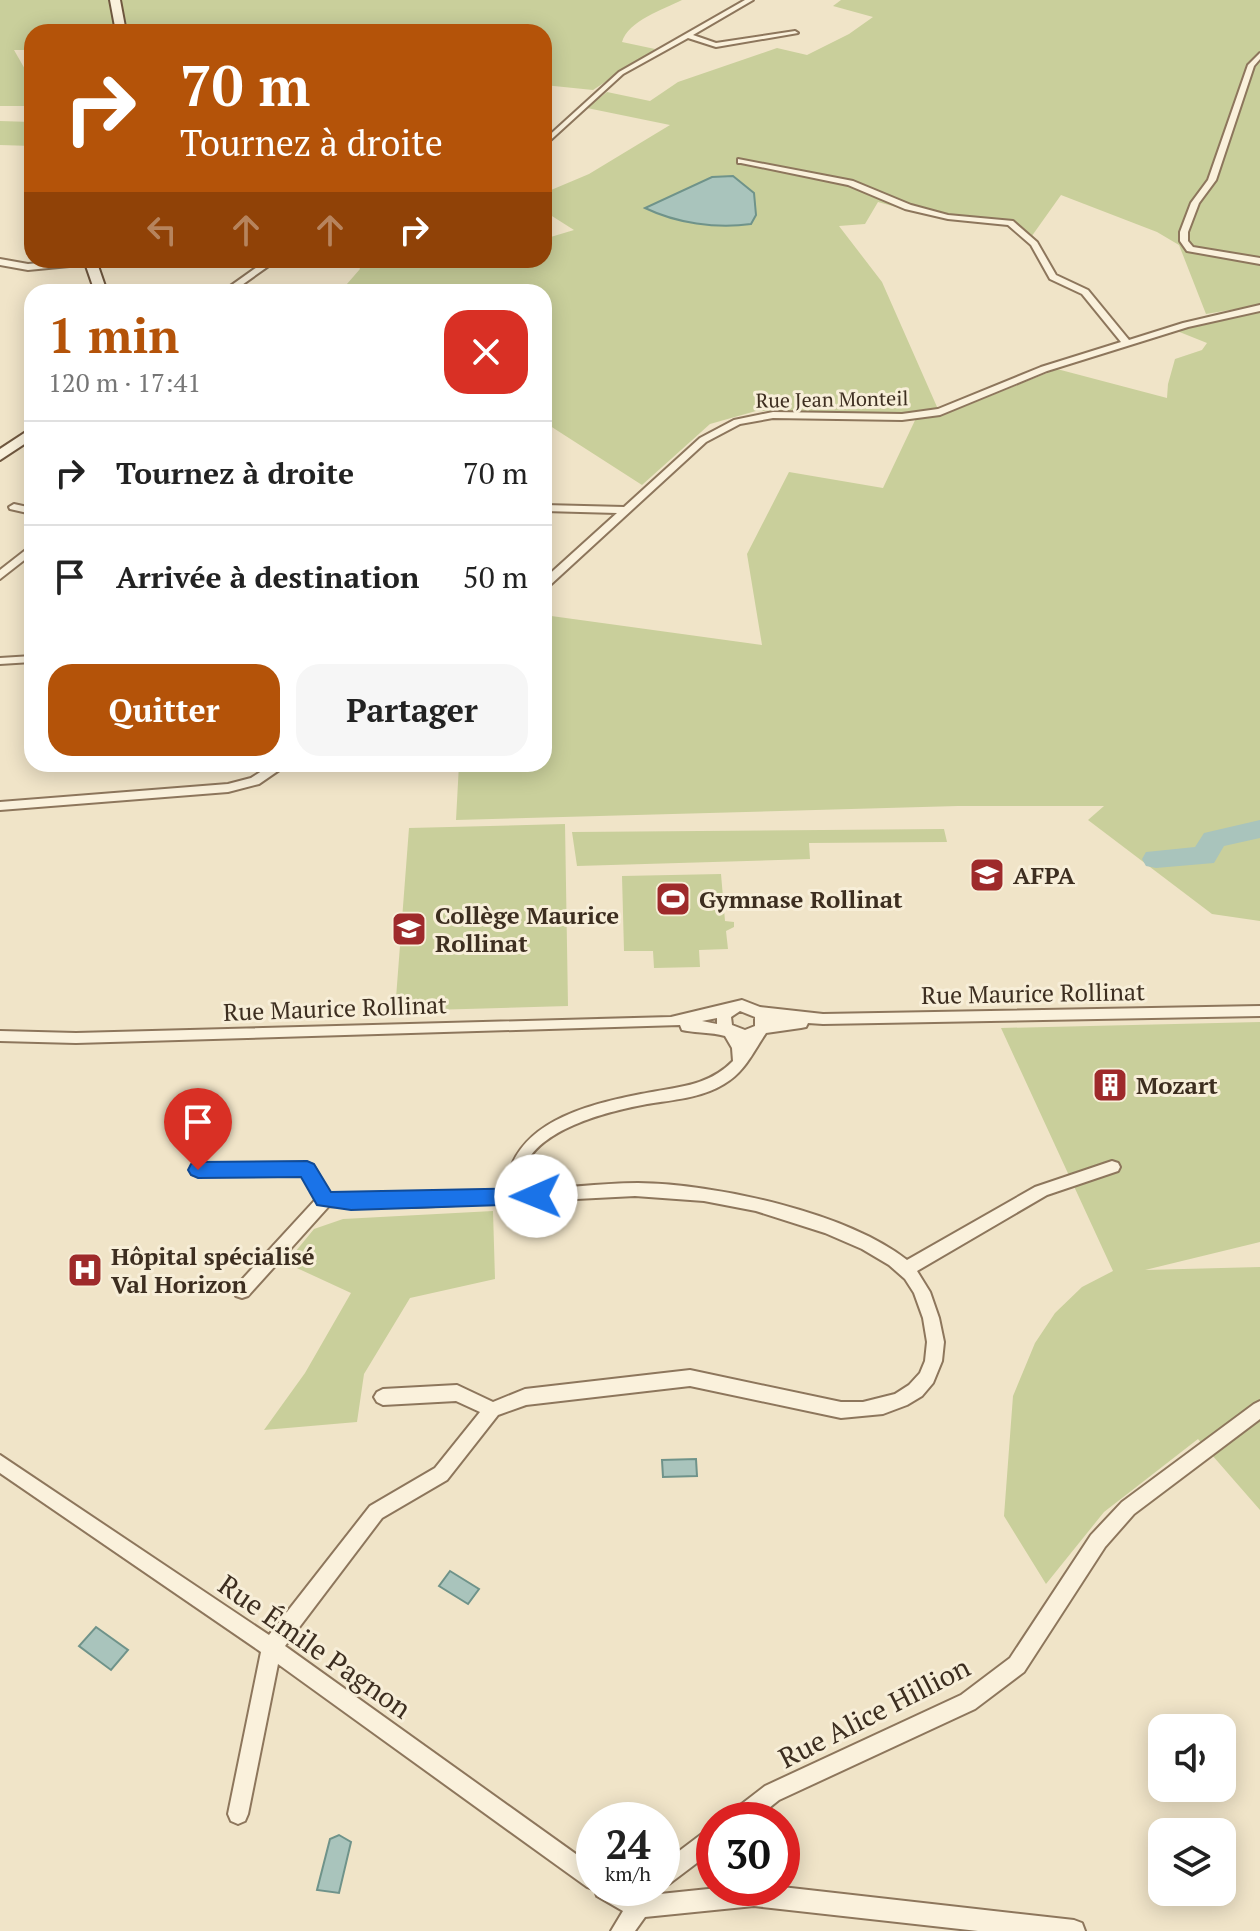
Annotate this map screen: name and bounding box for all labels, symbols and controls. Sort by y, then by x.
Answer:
text: 70 m [180,48,310,122]
icon: right [48,56,152,160]
text: Tournez à droite [180,119,443,166]
icon: left [140,208,184,252]
icon: ahead [224,208,268,252]
icon: ahead [308,208,352,252]
icon: right [392,208,436,252]
text: 1 min [48,303,179,367]
button: close [444,310,528,394]
text: 120 m · 17:41 [48,365,201,399]
street label: Rue Jean Monteil [755,384,909,414]
icon: right [48,451,92,495]
text: Tournez à droite [116,453,354,493]
text: 70 m [463,453,528,493]
icon: arrive [48,555,92,599]
text: Arrivée à destination [116,557,419,597]
text: 50 m [463,557,528,597]
button: Quitter [48,664,280,756]
button: Partager [296,664,528,756]
school or university icon: AFPA [968,856,1006,894]
place label: AFPA [1013,859,1076,891]
sports icon: Gymnase Rollinat [654,880,692,918]
place label: Gymnase Rollinat [699,883,903,915]
place label: Collège Maurice Rollinat [435,899,619,959]
school or university icon: Collège Maurice Rollinat [390,910,428,948]
street label: Rue Maurice Rollinat [921,975,1145,1011]
street label: Rue Maurice Rollinat [223,988,447,1028]
building icon: Mozart [1091,1066,1129,1104]
place label: Mozart [1136,1069,1218,1101]
pin [164,1088,232,1170]
icon: arrive [176,1100,220,1144]
position arrow [494,1154,578,1238]
place label: Hôpital spécialisé Val Horizon [111,1240,315,1300]
hospital icon: Hôpital spécialisé Val Horizon [66,1251,104,1289]
street label: Rue Émile Pagnon [211,1566,419,1727]
street label: Rue Alice Hillion [772,1648,976,1776]
map controls [1148,1714,1236,1906]
button: sound [1148,1714,1236,1802]
speed limit sign: 30 [696,1802,800,1906]
text: 24 [605,1817,651,1870]
button: layers [1148,1818,1236,1906]
text: km/h [605,1860,651,1887]

